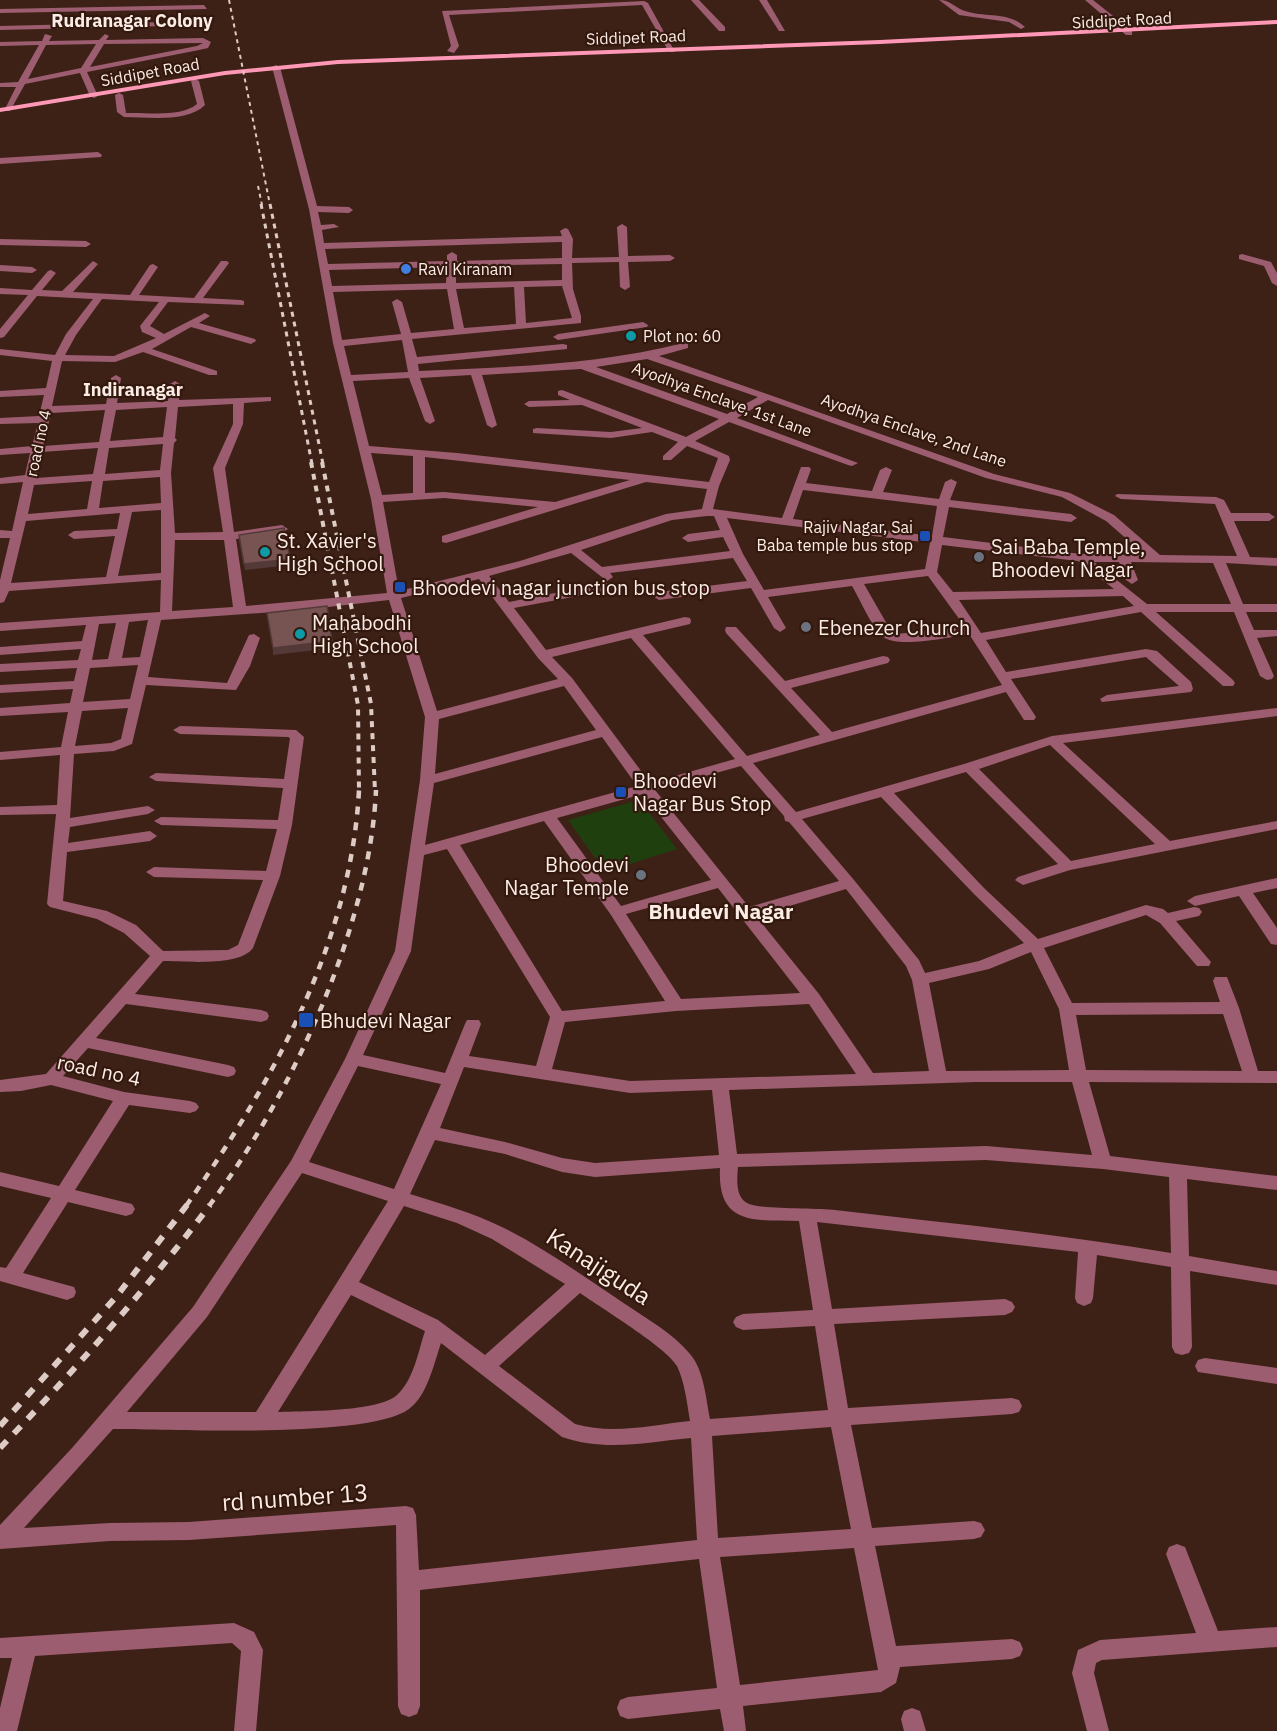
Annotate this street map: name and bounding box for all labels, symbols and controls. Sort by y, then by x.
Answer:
street label: Siddipet Road [1071,7,1173,33]
district label: Rudranagar Colony [51,9,213,32]
street label: Siddipet Road [586,25,686,49]
street label: Siddipet Road [99,53,201,91]
place label: Ravi Kiranam [418,259,512,279]
marker: Ravi Kiranam [399,262,413,276]
place label: Plot no: 60 [643,326,721,346]
marker: Plot no: 60 [624,329,638,343]
street label: Ayodhya Enclave, 1st Lane [629,357,815,441]
district label: Indiranagar [83,378,183,401]
street label: Ayodhya Enclave, 2nd Lane [819,389,1010,471]
street label: road no 4 [21,408,55,478]
place label: Rajiv Nagar, Sai Baba temple bus stop [757,517,913,555]
place label: St. Xavier's High School [277,527,384,577]
marker: Rajiv Nagar, Sai Baba temple bus stop [918,529,932,543]
place label: Sai Baba Temple, Bhoodevi Nagar [991,533,1145,583]
marker: St. Xavier's High School [258,545,272,559]
marker: Sai Baba Temple, Bhoodevi Nagar [972,550,986,564]
place label: Bhoodevi nagar junction bus stop [412,574,710,601]
marker: Bhoodevi nagar junction bus stop [393,580,407,594]
place label: Mahabodhi High School [312,609,419,659]
place label: Ebenezer Church [818,614,970,641]
marker: Ebenezer Church [799,620,813,634]
marker: Mahabodhi High School [293,627,307,641]
place label: Bhoodevi Nagar Bus Stop [633,767,771,817]
marker: Bhoodevi Nagar Bus Stop [614,785,628,799]
place label: Bhoodevi Nagar Temple [504,851,629,901]
marker: Bhoodevi Nagar Temple [634,868,648,882]
district label: Bhudevi Nagar [649,897,794,925]
place label: Bhudevi Nagar [320,1007,451,1034]
marker: Bhudevi Nagar [297,1011,315,1029]
street label: road no 4 [55,1048,143,1092]
street label: Kanajiguda [540,1220,658,1312]
street label: rd number 13 [221,1476,369,1518]

